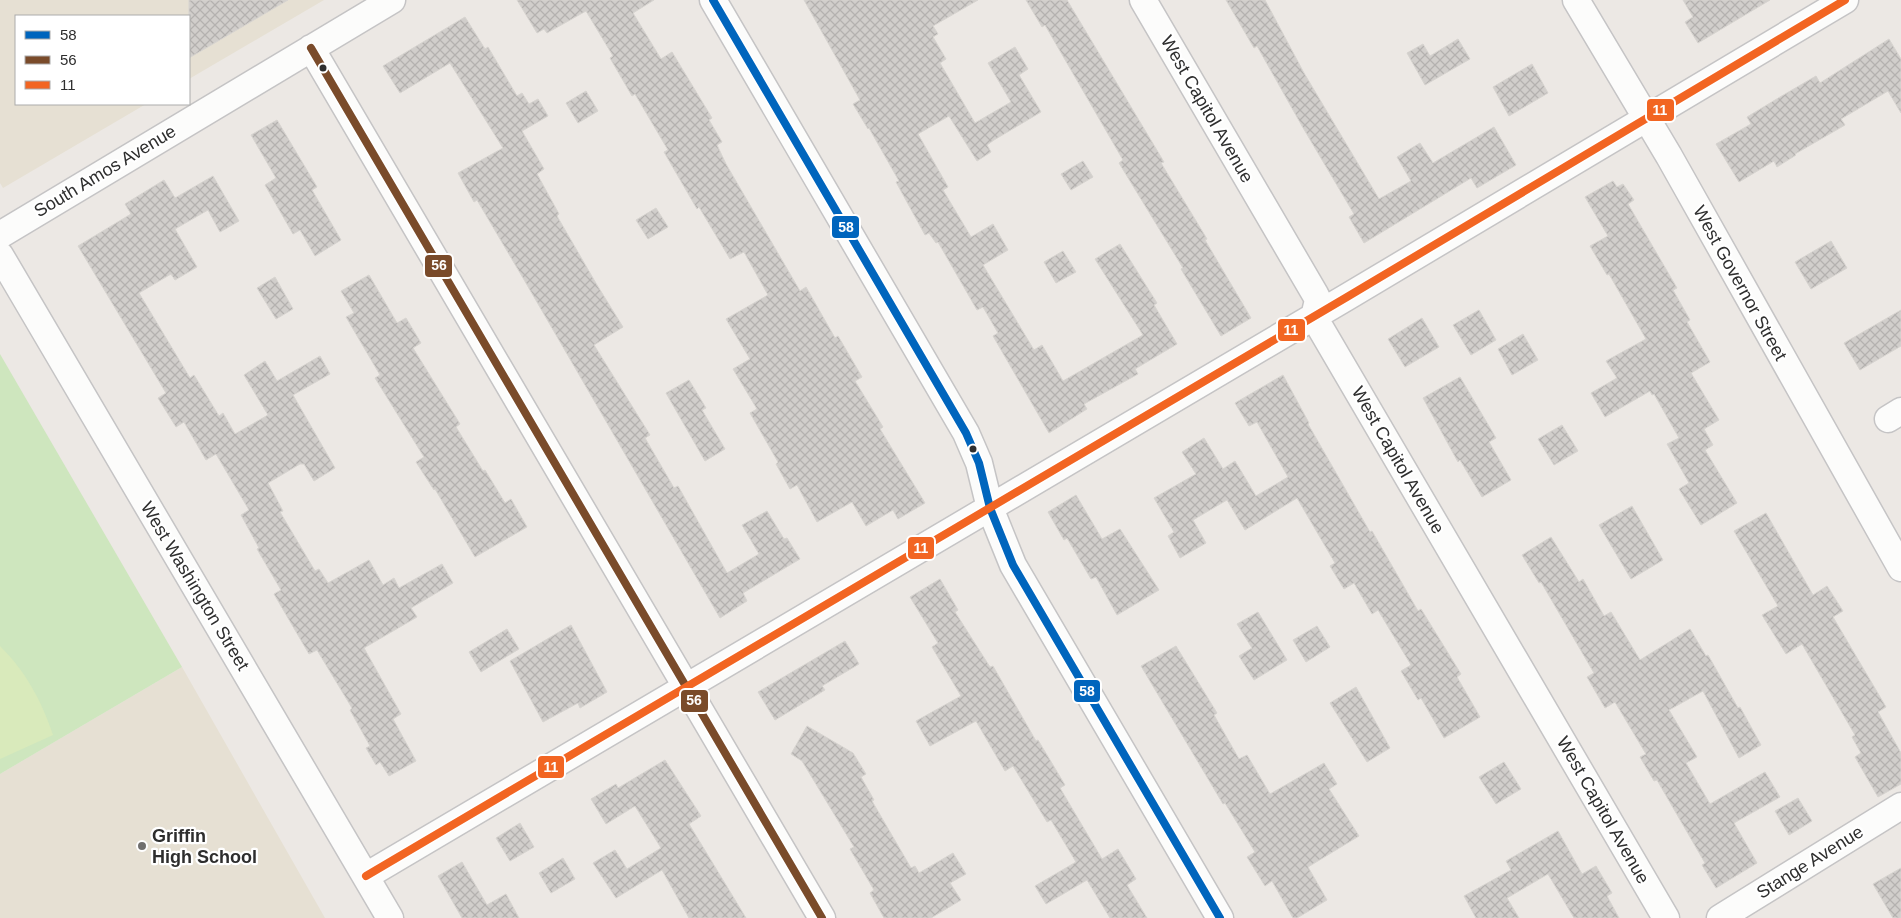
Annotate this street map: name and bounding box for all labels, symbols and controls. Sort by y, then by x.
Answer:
legend [15,15,190,105]
text: 58 [60,26,77,43]
street label: West Capitol Avenue [1157,32,1257,186]
text: 56 [60,51,77,68]
unlabelled marker [318,63,328,73]
text: 11 [60,76,76,93]
line badge: 11 [1646,98,1675,122]
text: 11 [1653,102,1668,118]
street label: South Amos Avenue [31,121,179,221]
street label: West Governor Street [1689,202,1791,364]
line badge: 58 [831,215,860,239]
text: 58 [838,219,854,235]
line badge: 56 [424,254,453,278]
text: 56 [431,257,447,273]
line badge: 11 [1277,318,1306,342]
text: 11 [1284,322,1299,338]
street label: West Capitol Avenue [1348,383,1448,537]
unlabelled marker [968,444,978,454]
street label: West Washington Street [137,498,253,674]
line badge: 11 [907,536,935,560]
text: 11 [914,540,929,556]
line badge: 58 [1073,679,1101,703]
text: 58 [1079,683,1095,699]
line badge: 56 [680,689,709,713]
text: 56 [686,692,702,708]
street label: West Capitol Avenue [1553,733,1653,887]
line badge: 11 [537,755,565,779]
text: 11 [544,759,559,775]
street label: Stange Avenue [1753,821,1867,903]
place label: Griffin High School [152,826,257,867]
marker: Griffin High School [136,840,148,852]

